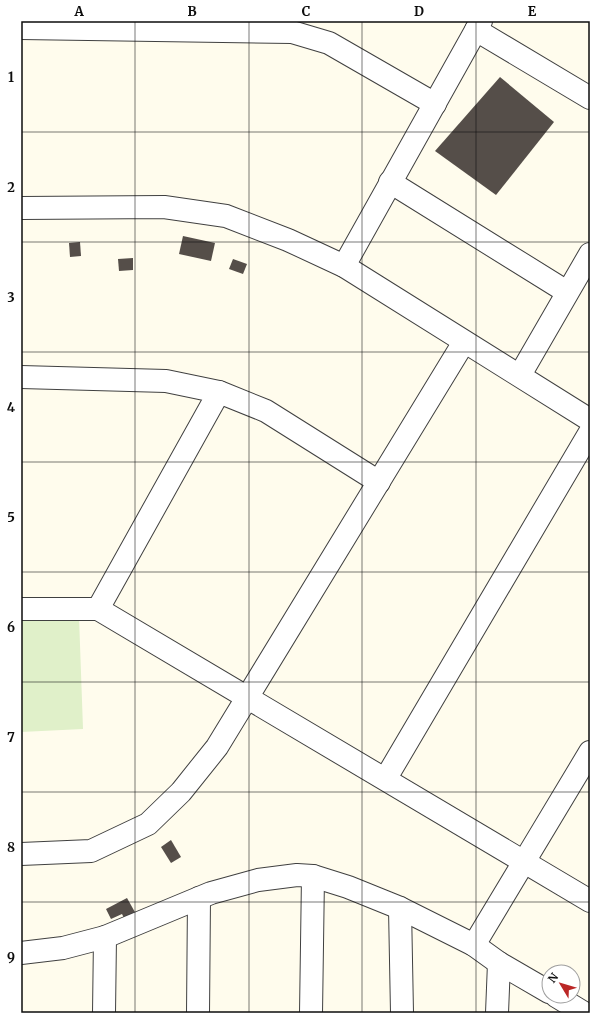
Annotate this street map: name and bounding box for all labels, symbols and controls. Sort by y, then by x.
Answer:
text: A [73,3,84,20]
text: B [187,3,197,20]
text: C [302,3,311,20]
text: D [414,3,424,20]
text: E [528,3,537,20]
text: 1 [8,69,14,86]
text: 2 [7,179,15,196]
text: 3 [7,289,15,306]
text: 4 [7,399,16,416]
text: 5 [7,509,15,526]
text: 6 [7,619,15,636]
text: 7 [7,729,15,746]
text: 8 [7,839,15,856]
text: 9 [7,949,15,966]
north arrow [541,964,581,1004]
text: N [545,970,561,986]

